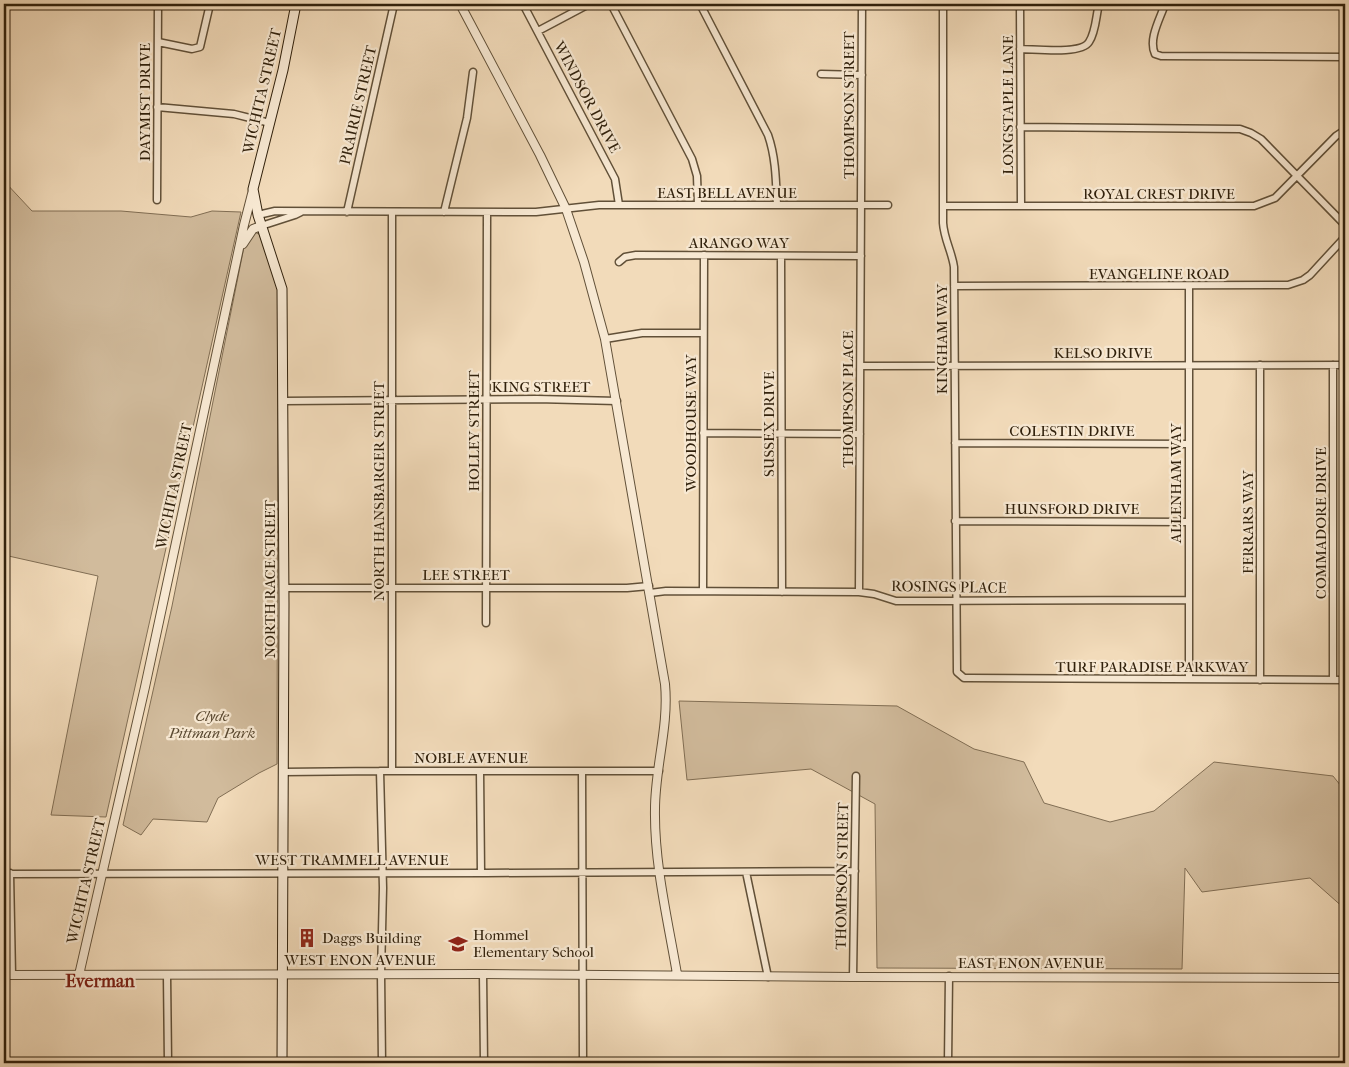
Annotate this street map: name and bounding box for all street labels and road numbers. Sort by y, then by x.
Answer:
street label: WICHITA STREET [239,26,285,156]
street label: THOMPSON STREET [840,30,858,179]
street label: LONGSTAPLE LANE [999,35,1017,175]
street label: WINDSOR DRIVE [549,37,624,156]
street label: DAYMIST DRIVE [136,43,154,161]
street label: PRAIRIE STREET [336,43,381,166]
street label: EAST BELL AVENUE [657,184,797,202]
street label: ROYAL CREST DRIVE [1083,185,1235,203]
street label: ARANGO WAY [688,234,790,252]
street label: EVANGELINE ROAD [1089,265,1229,283]
street label: KINGHAM WAY [933,283,951,394]
street label: THOMPSON PLACE [839,330,857,468]
street label: KELSO DRIVE [1054,344,1152,362]
street label: WOODHOUSE WAY [682,353,700,493]
street label: HOLLEY STREET [465,370,483,492]
street label: SUSSEX DRIVE [760,371,778,477]
street label: KING STREET [492,378,591,396]
street label: NORTH HANSBARGER STREET [370,380,388,601]
street label: WICHITA STREET [152,421,196,551]
street label: COLESTIN DRIVE [1009,422,1135,440]
street label: ALLENHAM WAY [1167,422,1185,544]
street label: COMMADORE DRIVE [1312,447,1330,599]
street label: FERRARS WAY [1239,469,1257,574]
street label: NORTH RACE STREET [261,499,279,658]
street label: HUNSFORD DRIVE [1005,500,1139,518]
street label: LEE STREET [422,566,511,584]
street label: ROSINGS PLACE [891,577,1007,597]
street label: TURF PARADISE PARKWAY [1056,658,1249,676]
street label: NOBLE AVENUE [414,749,528,767]
street label: THOMPSON STREET [832,801,852,950]
street label: WICHITA STREET [63,816,109,946]
street label: WEST TRAMMELL AVENUE [254,851,449,869]
street label: WEST ENON AVENUE [283,951,436,969]
street label: EAST ENON AVENUE [958,954,1104,972]

